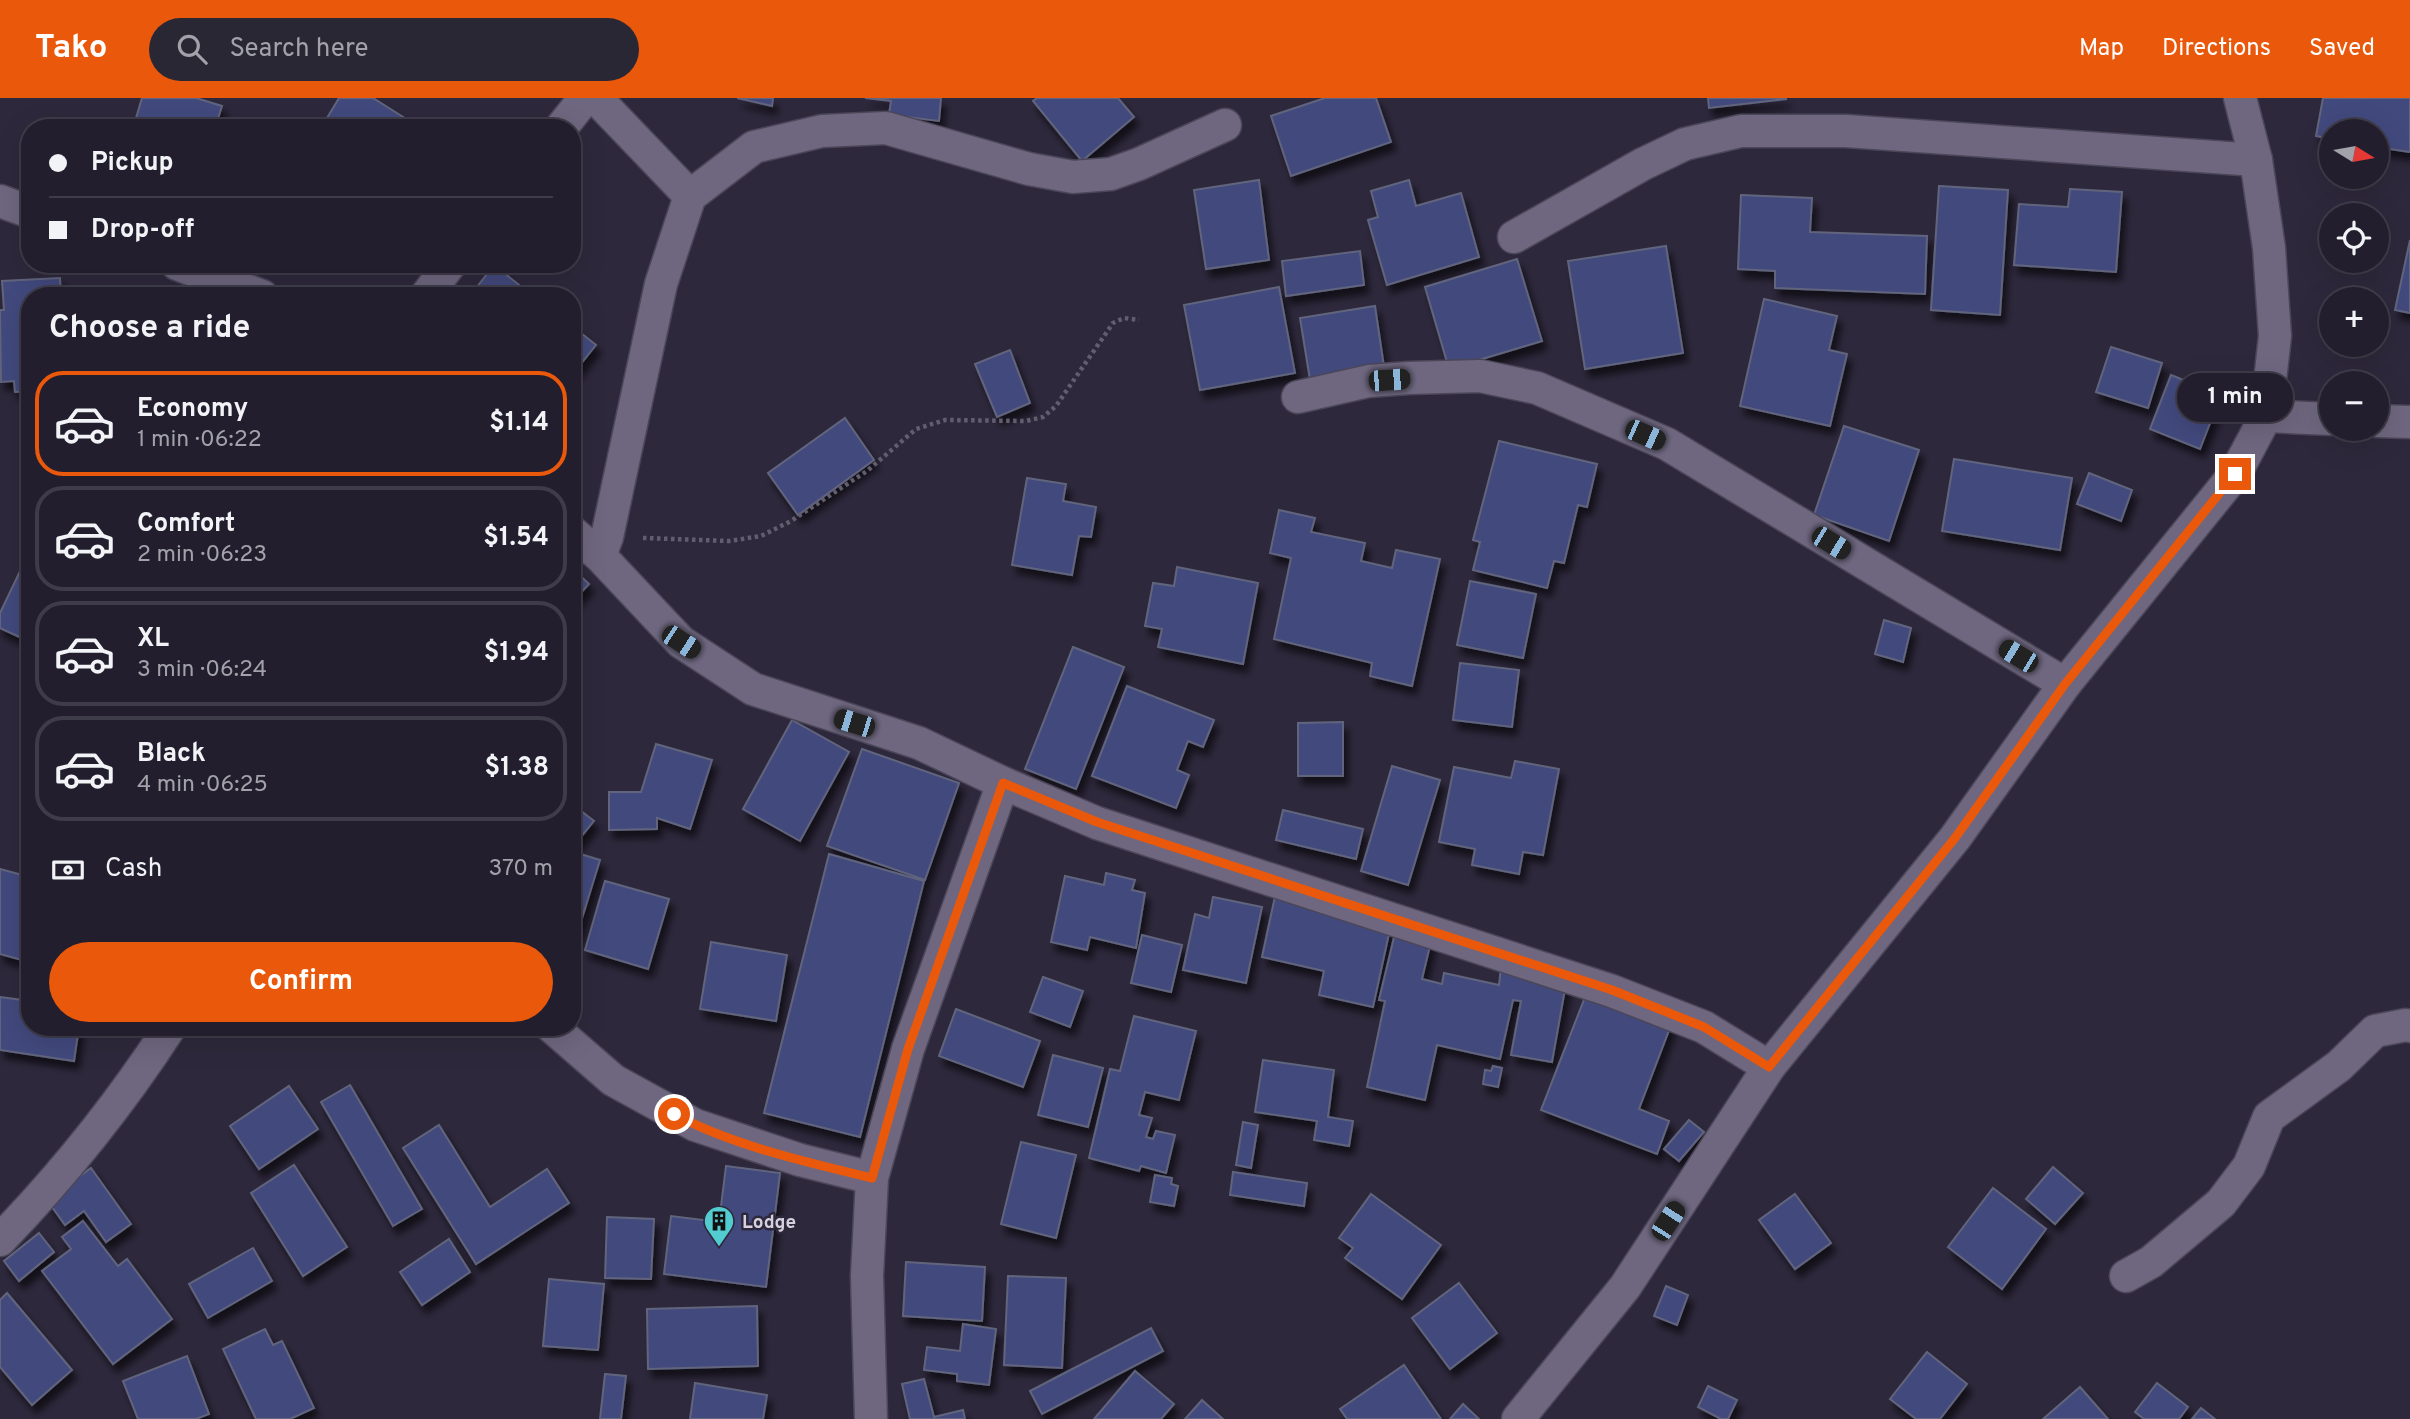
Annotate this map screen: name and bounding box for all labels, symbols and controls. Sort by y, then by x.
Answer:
search box [149,18,639,81]
text: Tako [35,28,107,70]
icon: search [173,30,211,68]
text: Search here [229,33,368,66]
text: Map [2079,34,2124,64]
text: Directions [2162,34,2271,64]
text: Saved [2309,34,2375,64]
north arrow [2319,119,2389,189]
map controls [2319,119,2389,441]
text: Pickup [91,147,174,180]
button: locate [2319,203,2389,273]
text: Drop-off [91,214,194,247]
button: + [2319,287,2389,357]
text: Choose a ride [49,309,250,349]
car [1368,368,1411,392]
button: − [2319,371,2389,441]
callout: 1 min [2177,372,2293,422]
text: 1 min [2207,383,2263,412]
icon: car [53,392,116,455]
text: Economy [137,393,248,426]
text: $1.14 [489,407,549,440]
car [1622,417,1669,453]
text: 1 min · 06:22 [137,426,262,455]
route end [2219,458,2251,490]
icon: car [53,507,116,570]
text: Comfort [137,508,235,541]
text: $1.54 [483,522,549,555]
car [1808,523,1855,563]
text: 2 min · 06:23 [137,541,267,570]
icon: car [53,622,116,685]
car [658,622,705,662]
text: XL [137,623,169,656]
car [1995,636,2042,676]
text: $1.94 [484,637,549,670]
text: 3 min · 06:24 [137,656,267,685]
car [831,707,878,739]
icon: car [53,737,116,800]
text: Black [137,738,206,771]
text: $1.38 [485,752,549,785]
text: 4 min · 06:25 [137,771,268,800]
icon: cash [49,851,87,889]
text: Cash [105,853,162,886]
text: 370 m [488,855,553,884]
button: Confirm [49,942,553,1022]
route start [658,1098,690,1130]
car [1648,1198,1689,1244]
building icon: Lodge [702,1204,736,1248]
place label: Lodge [742,1211,796,1235]

